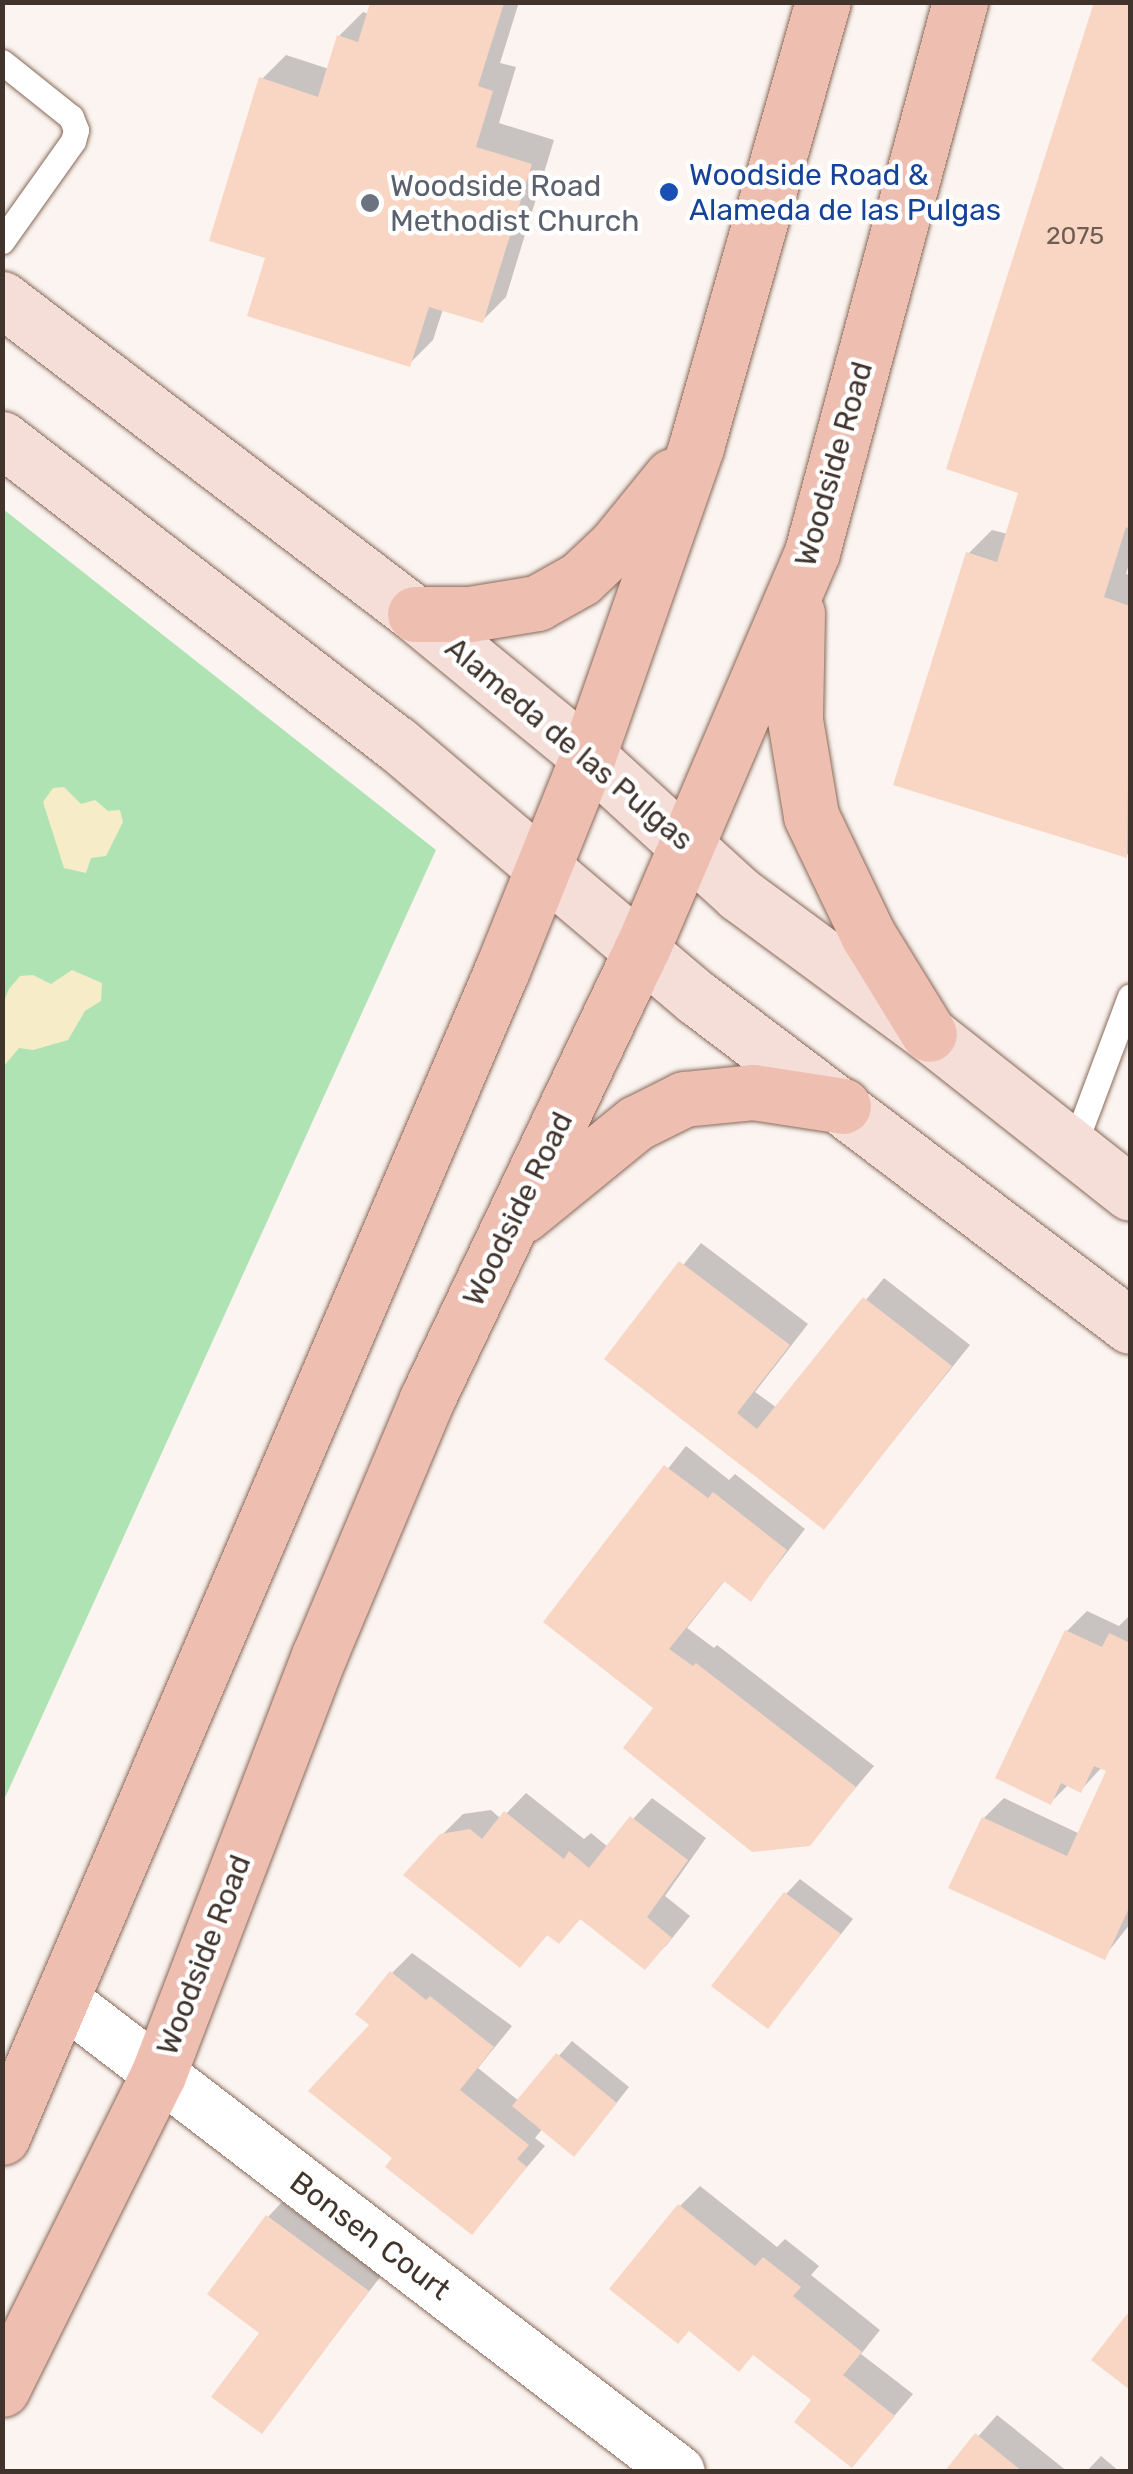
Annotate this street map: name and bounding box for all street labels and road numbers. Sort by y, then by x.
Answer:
street label: Woodside Road [788,357,880,571]
street label: Alameda de las Pulgas [438,630,700,858]
street label: Woodside Road [455,1106,581,1312]
street label: Woodside Road [149,1850,259,2060]
street label: Bonsen Court [283,2164,457,2308]

